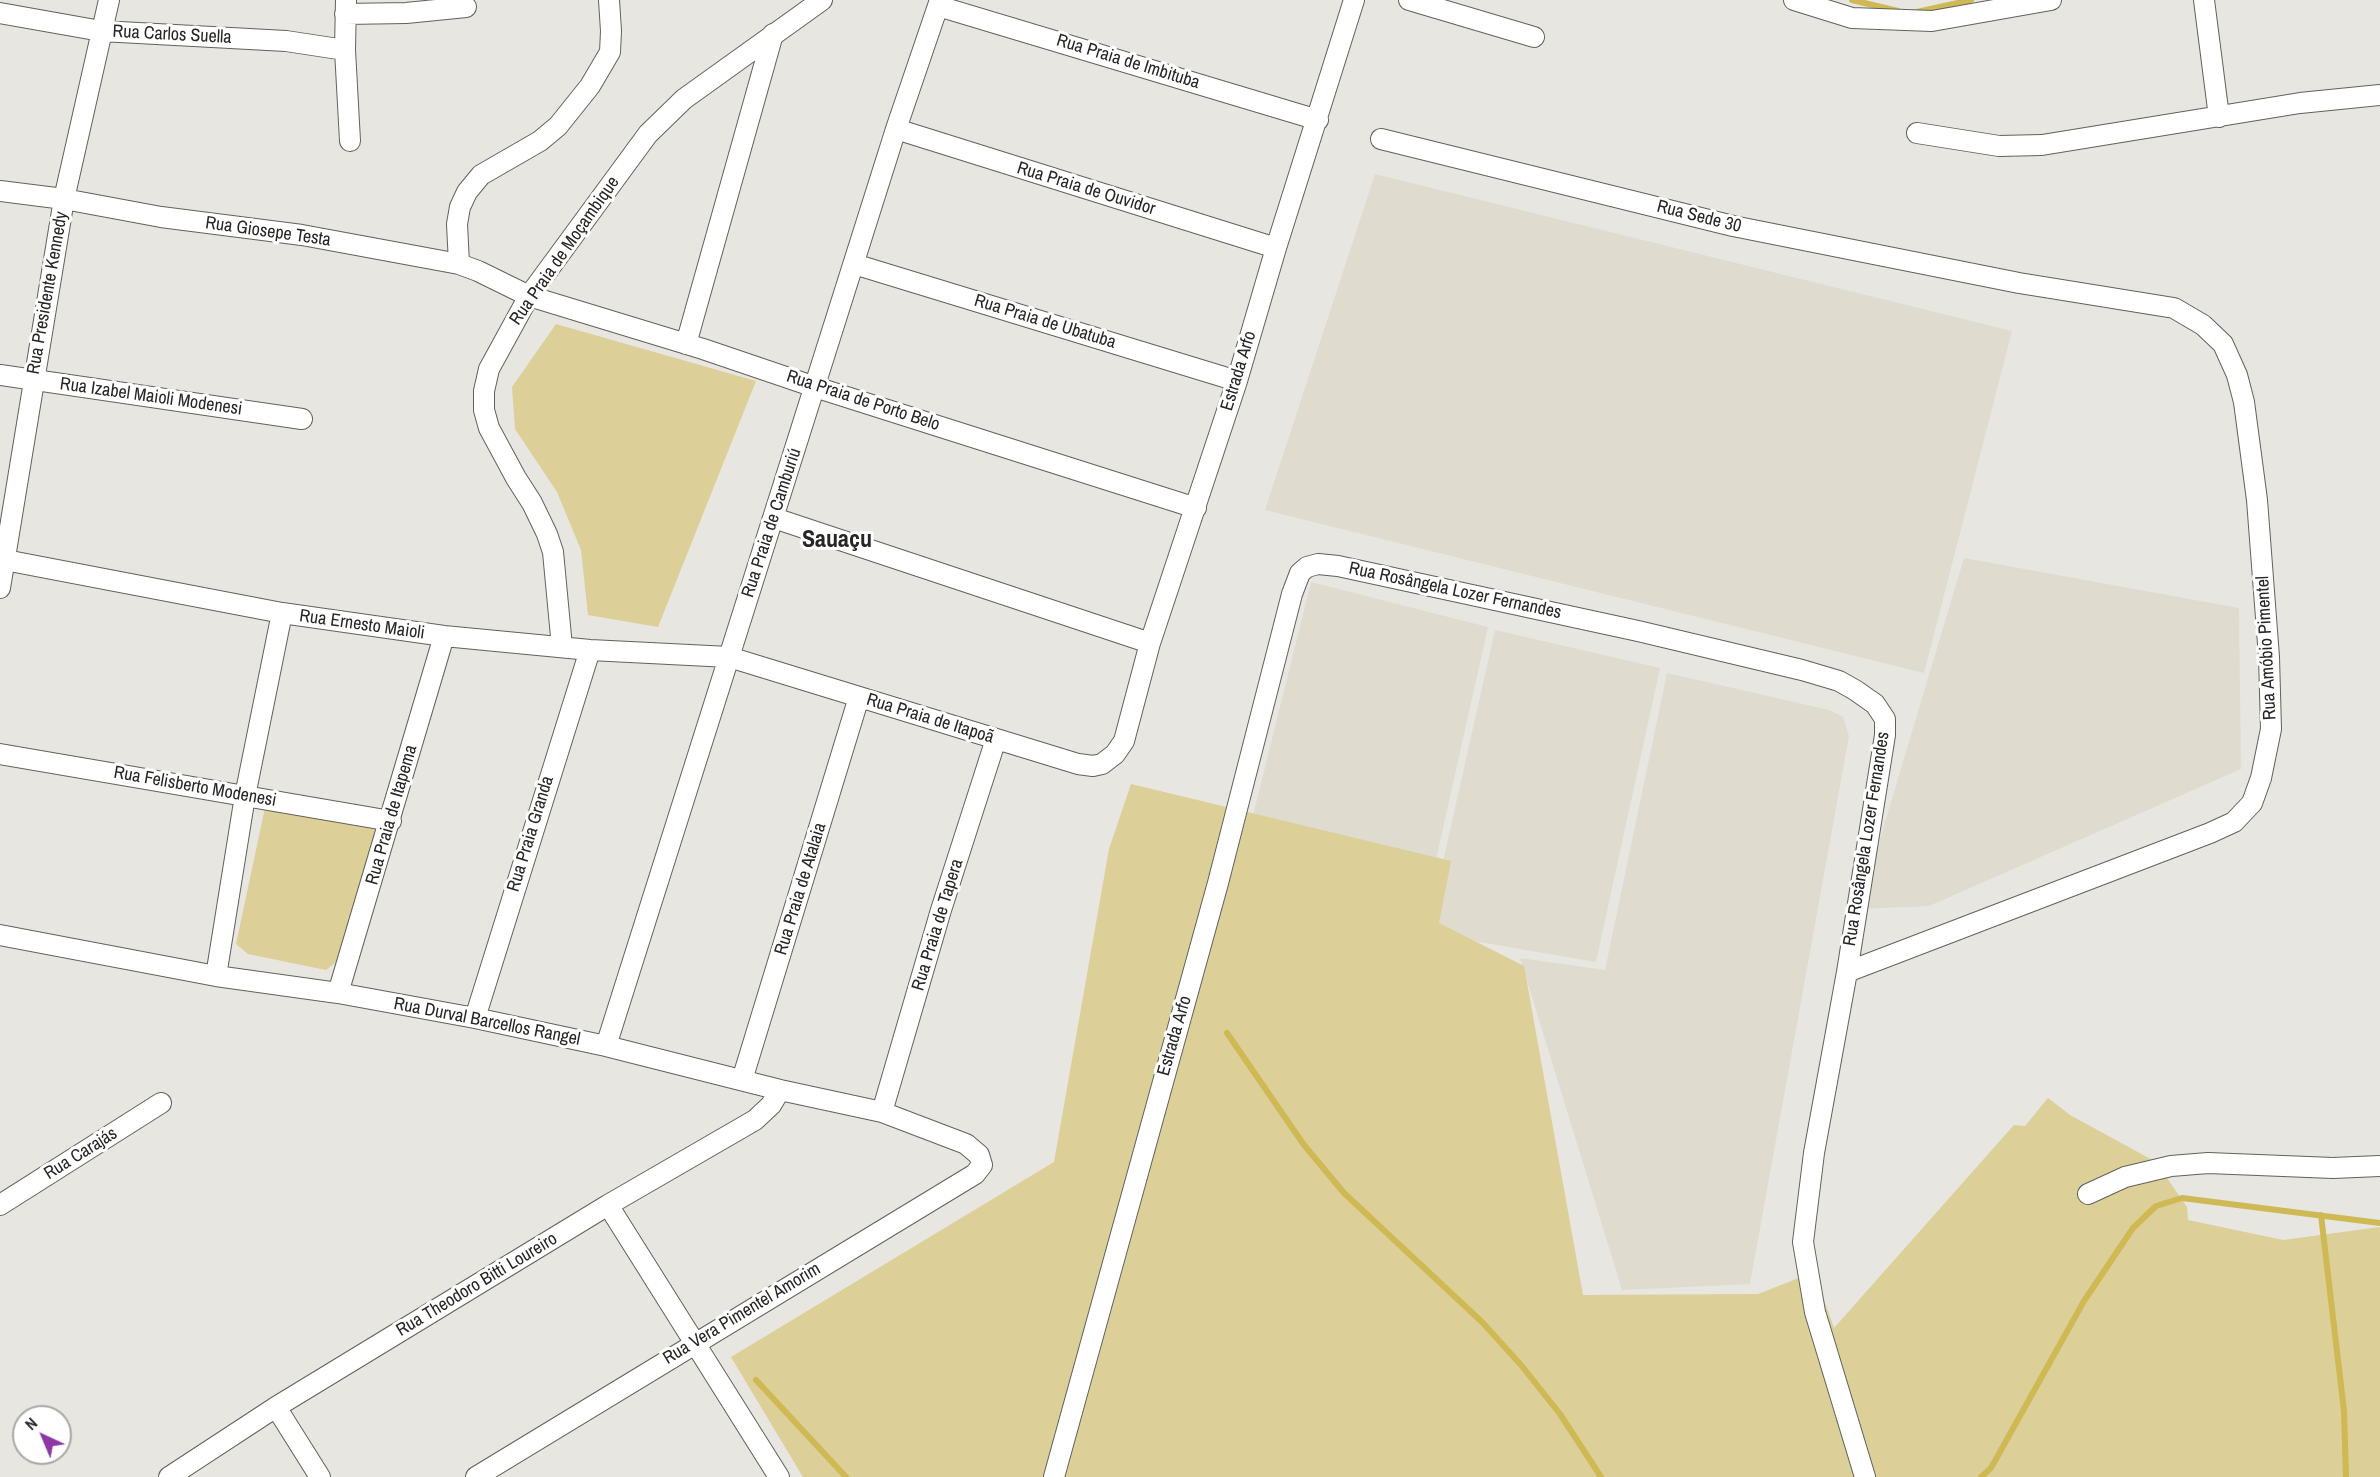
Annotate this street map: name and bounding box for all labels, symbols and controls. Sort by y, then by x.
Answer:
street label: Rua Carlos Suella [112,21,232,49]
street label: Rua Praia de Imbituba [1054,30,1202,94]
street label: Rua Praia de Ouvidor [1014,158,1158,220]
street label: Rua Praia de Moçambique [506,173,624,329]
street label: Rua Sede 30 [1655,196,1743,238]
street label: Rua Presidente Kennedy [23,210,73,376]
street label: Rua Giosepe Testa [204,213,332,251]
street label: Rua Praia de Ubatuba [972,290,1118,354]
street label: Estrada Arfo [1217,329,1261,413]
street label: Rua Praia de Porto Belo [784,366,942,436]
street label: Rua Izabel Maioli Modenesi [59,374,243,420]
street label: Rua Praia de Camburiú [738,446,806,600]
district label: Sauaçu [802,527,872,555]
street label: Rua Rosângela Lozer Fernandes [1347,558,1563,624]
street label: Rua Amóbio Pimentel [2252,575,2282,721]
street label: Rua Ernesto Maioli [298,606,426,644]
street label: Rua Praia de Itapoã [864,689,996,749]
street label: Rua Rosângela Lozer Fernandes [1839,730,1895,948]
street label: Rua Praia de Itapema [362,743,422,887]
street label: Rua Felisberto Modenesi [112,762,278,812]
street label: Rua Praia Granda [503,774,559,894]
street label: Rua Praia de Atalaia [771,820,831,958]
street label: Rua Praia de Tapera [908,857,968,993]
street label: Rua Durval Barcellos Rangel [392,993,582,1051]
street label: Estrada Arfo [1153,994,1197,1078]
street label: Rua Carajás [40,1123,122,1185]
street label: Rua Theodoro Bitti Loureiro [393,1228,561,1342]
street label: Rua Vera Pimentel Amorim [659,1258,825,1370]
north arrow [12,1405,72,1465]
text: N [20,1412,42,1435]

